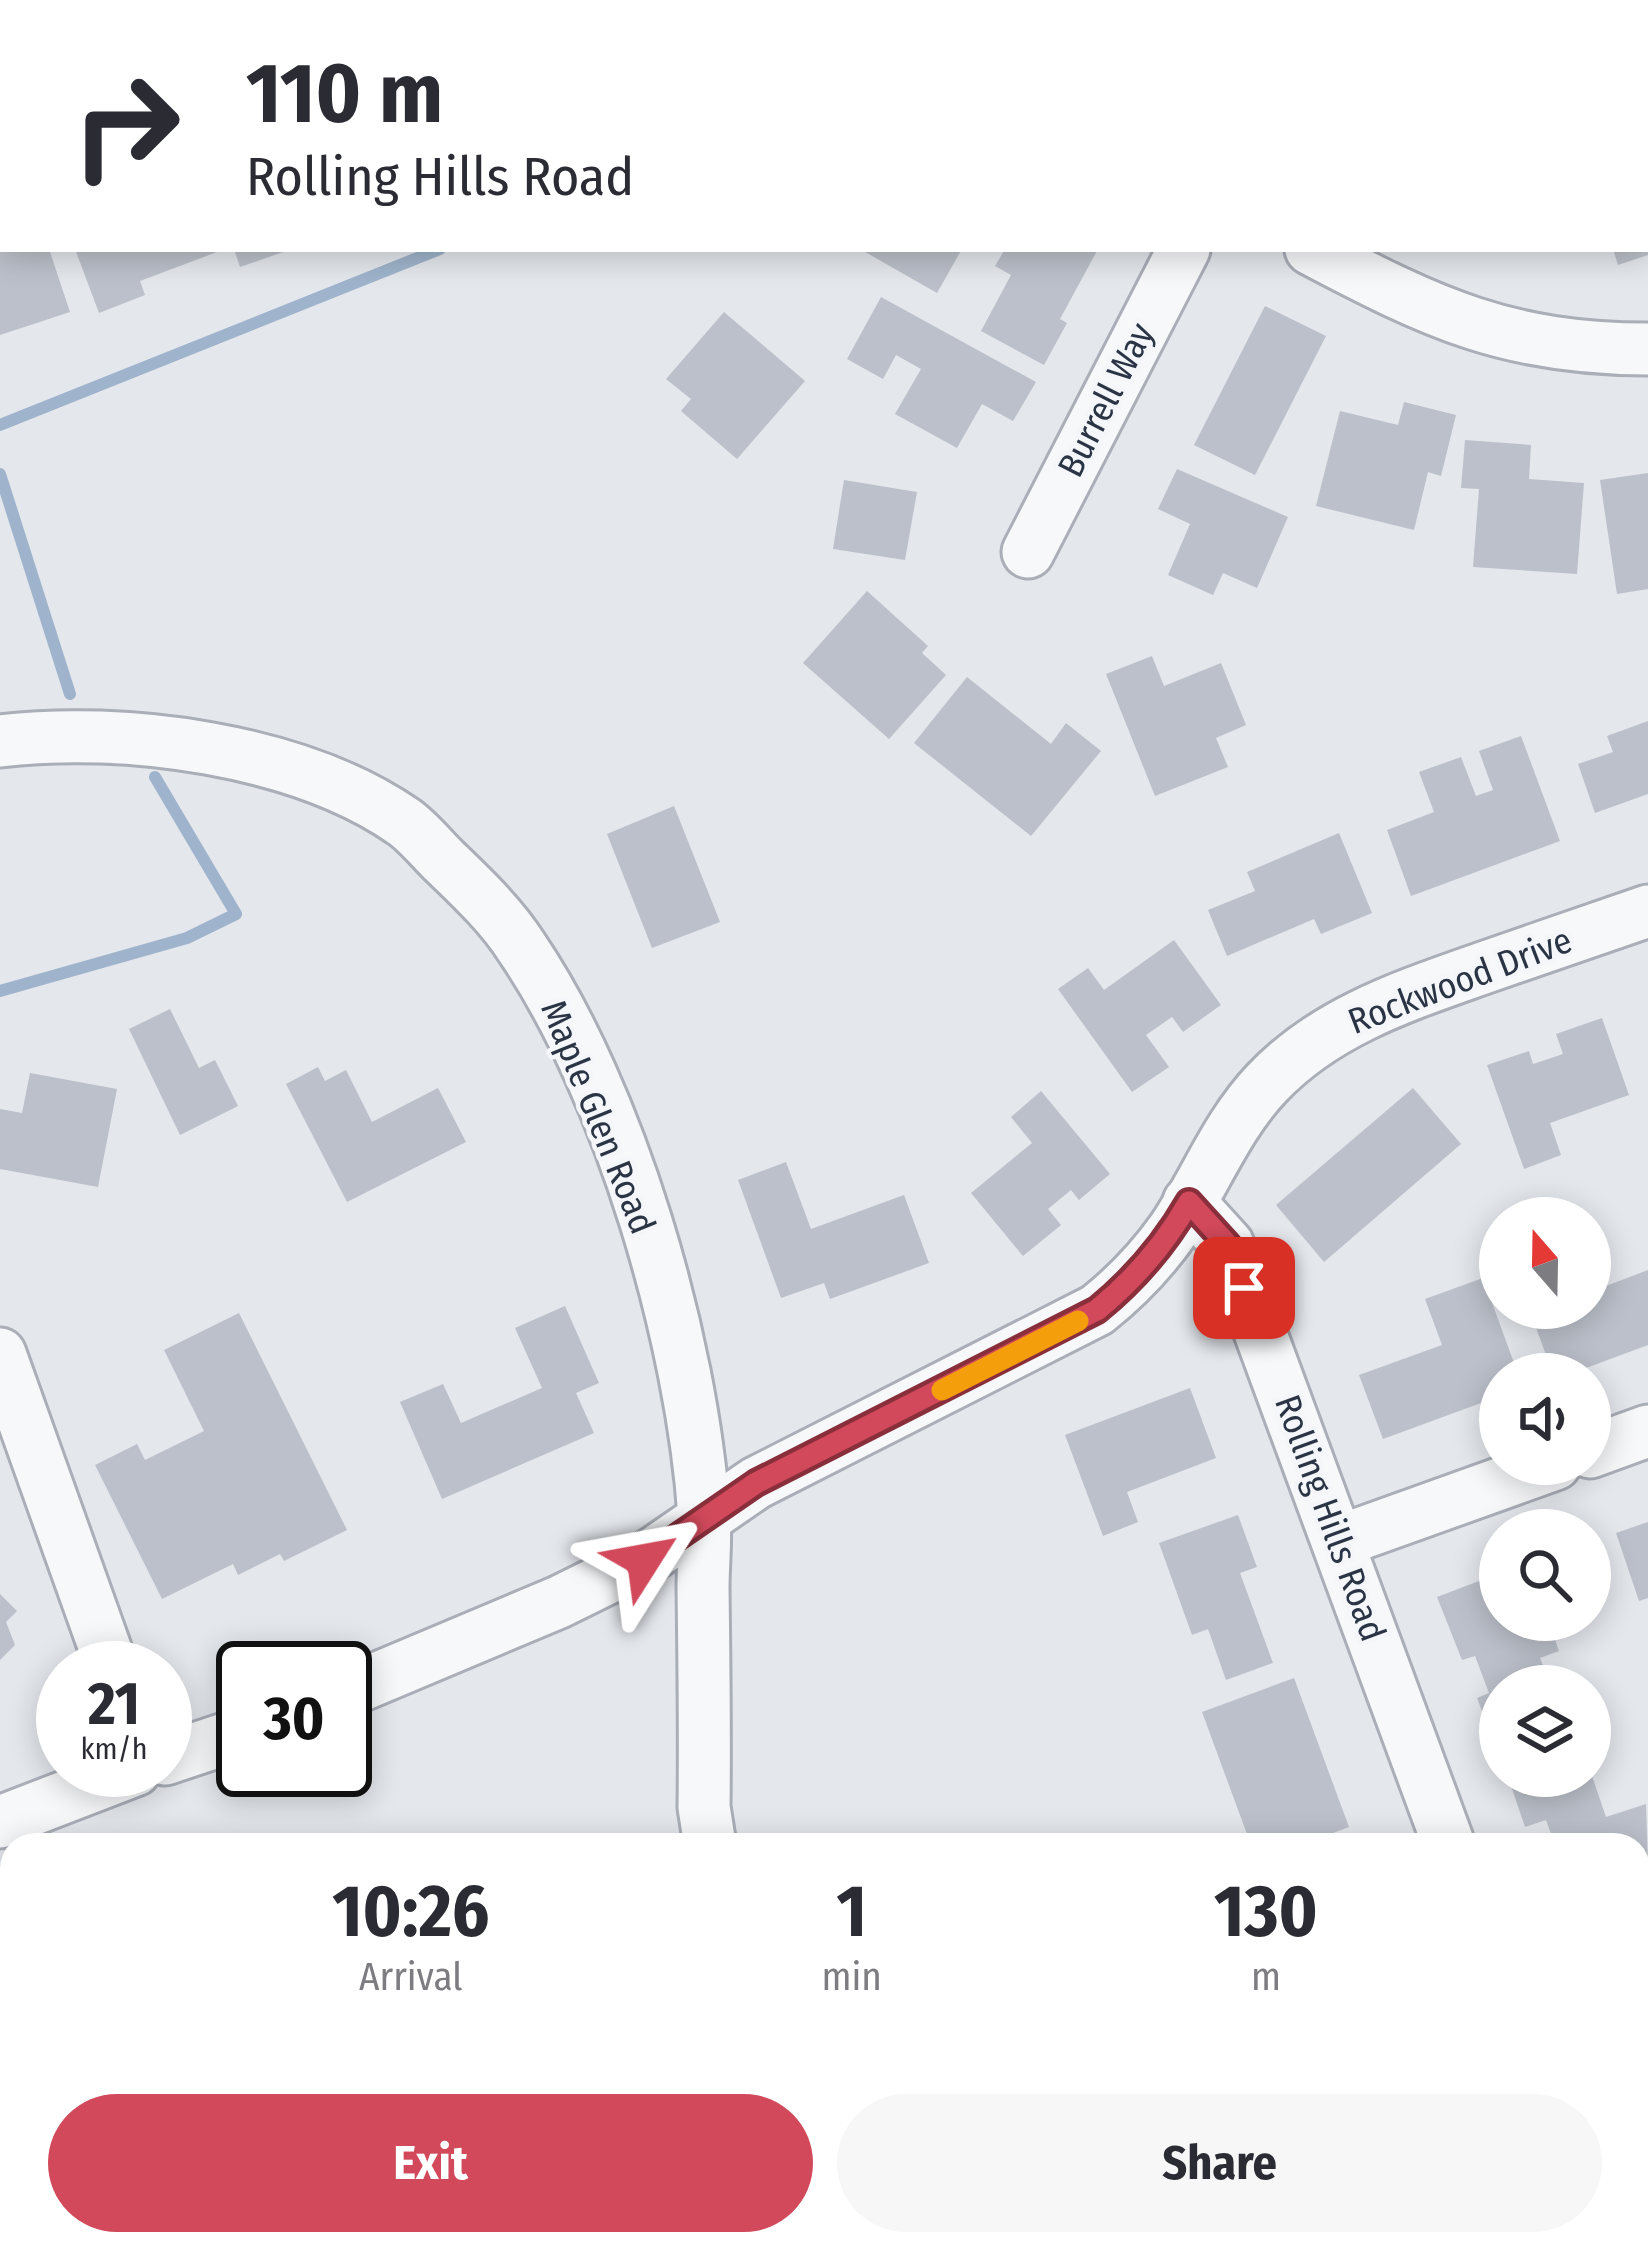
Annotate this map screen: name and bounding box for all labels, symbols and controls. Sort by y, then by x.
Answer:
text: 110 m [246,43,443,144]
icon: right [48,48,204,204]
text: Rolling Hills Road [246,145,634,209]
street label: Burrell Way [1049,316,1163,484]
street label: Rockwood Drive [1342,918,1578,1044]
street label: Maple Glen Road [531,994,665,1240]
north arrow [1479,1197,1611,1329]
map controls [1479,1197,1611,1797]
pin [1193,1237,1295,1339]
icon: arrive [1211,1255,1277,1321]
button: sound [1479,1353,1611,1485]
street label: Rolling Hills Road [1265,1389,1395,1647]
position arrow [581,1497,707,1623]
button: search [1479,1509,1611,1641]
speed limit sign: 30 [216,1641,372,1797]
button: layers [1479,1665,1611,1797]
text: 21 [88,1668,140,1740]
text: km/h [81,1731,147,1767]
text: 10:26 [332,1869,489,1955]
text: 1 [836,1869,867,1955]
text: 130 [1214,1869,1318,1955]
text: Arrival [359,1954,462,2000]
text: min [822,1954,882,2000]
text: m [1251,1954,1281,2000]
button: Exit [48,2094,813,2232]
button: Share [837,2094,1602,2232]

